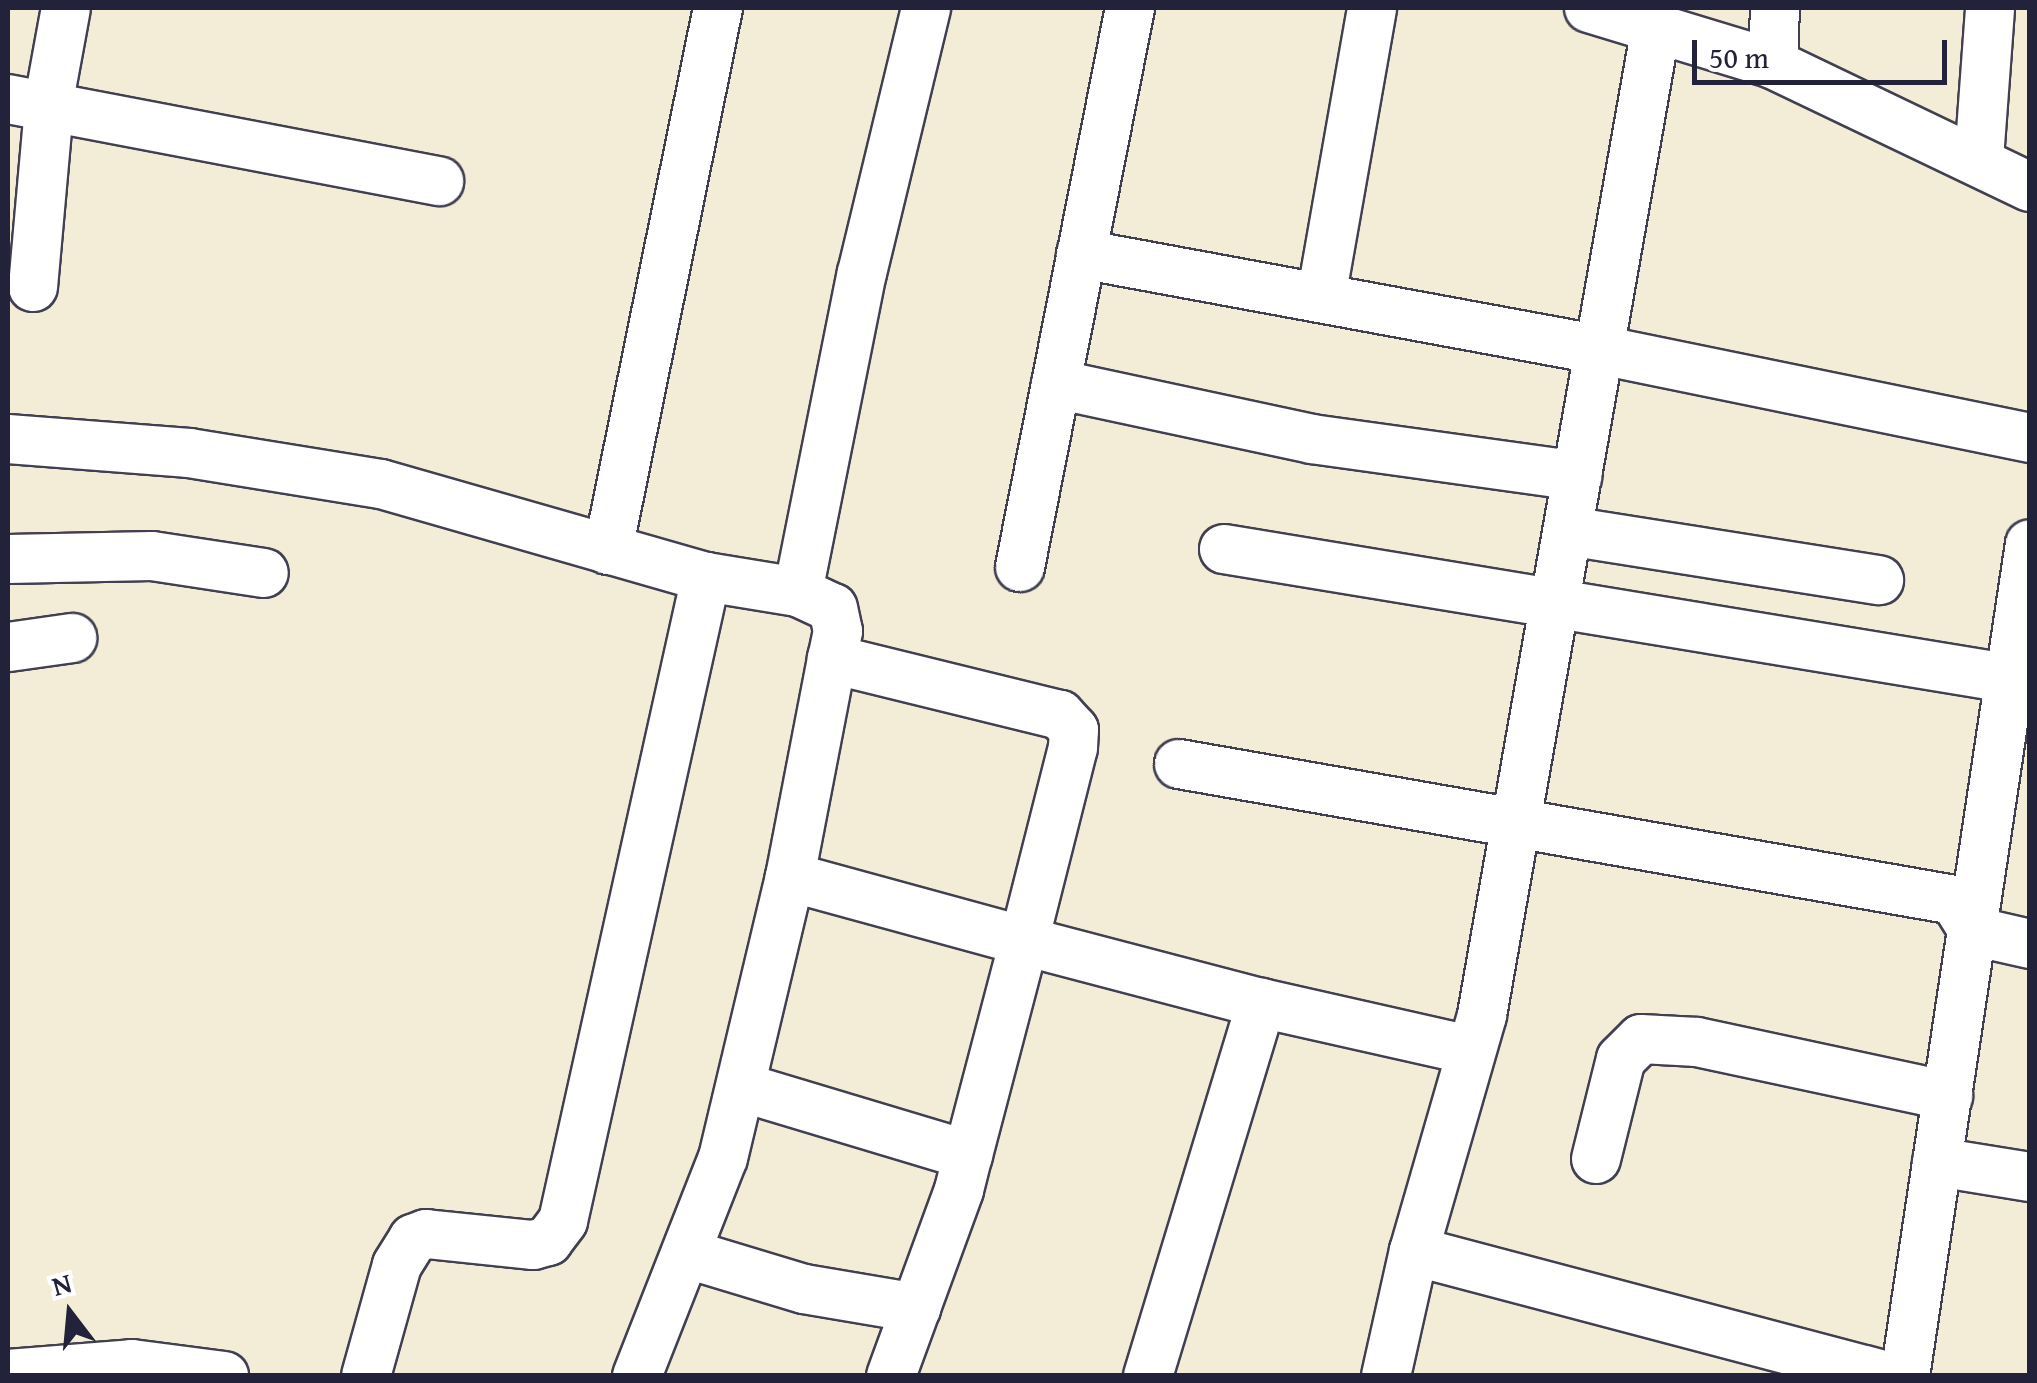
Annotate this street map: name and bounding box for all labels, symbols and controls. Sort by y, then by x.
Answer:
scale bar [1697,20,1952,82]
text: 50 m [1709,35,1769,79]
text: N [47,1261,76,1306]
north arrow [20,1263,120,1363]

